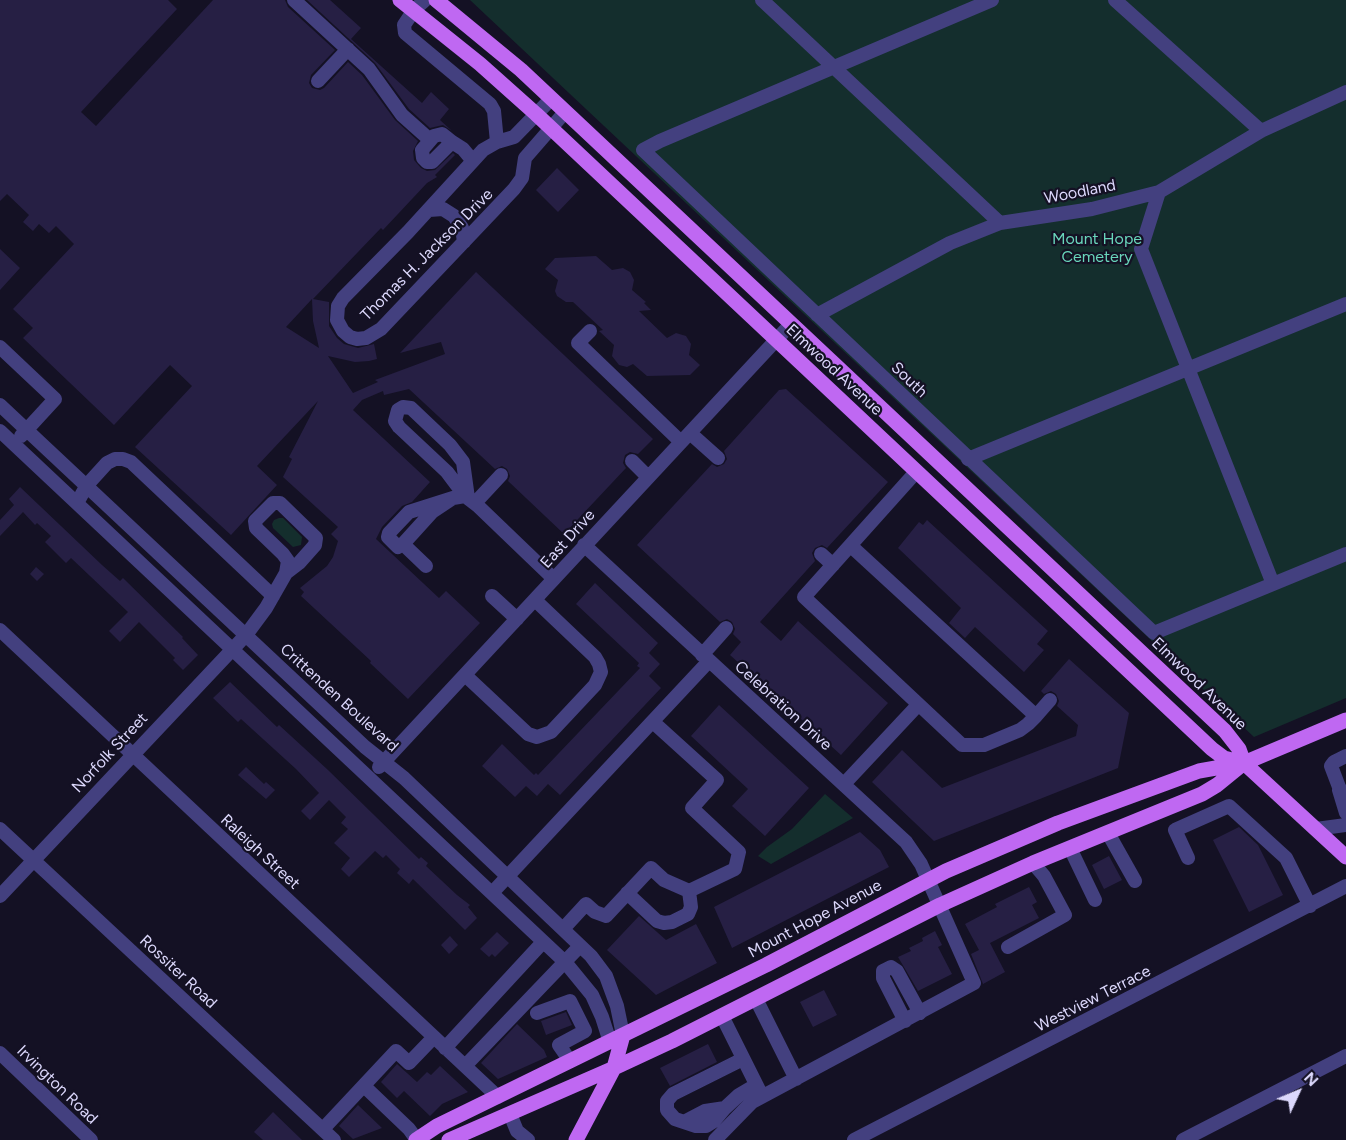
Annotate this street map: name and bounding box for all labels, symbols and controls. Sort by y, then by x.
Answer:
street label: Woodland [1043,176,1117,208]
street label: Thomas H. Jackson Drive [357,185,497,325]
park label: Mount Hope Cemetery [1052,229,1142,267]
street label: Elmwood Avenue [782,320,886,420]
street label: South [887,358,931,402]
street label: East Drive [537,506,599,572]
street label: Elmwood Avenue [1147,634,1251,734]
street label: Crittenden Boulevard [276,640,402,756]
street label: Celebration Drive [730,657,836,755]
street label: Norfolk Street [68,709,152,797]
street label: Raleigh Street [216,810,304,894]
street label: Mount Hope Avenue [745,876,885,962]
street label: Rossiter Road [135,931,221,1013]
street label: Westview Terrace [1032,962,1154,1036]
street label: Irvington Road [13,1042,101,1128]
north arrow [1268,1062,1328,1122]
text: N [1300,1068,1322,1090]

